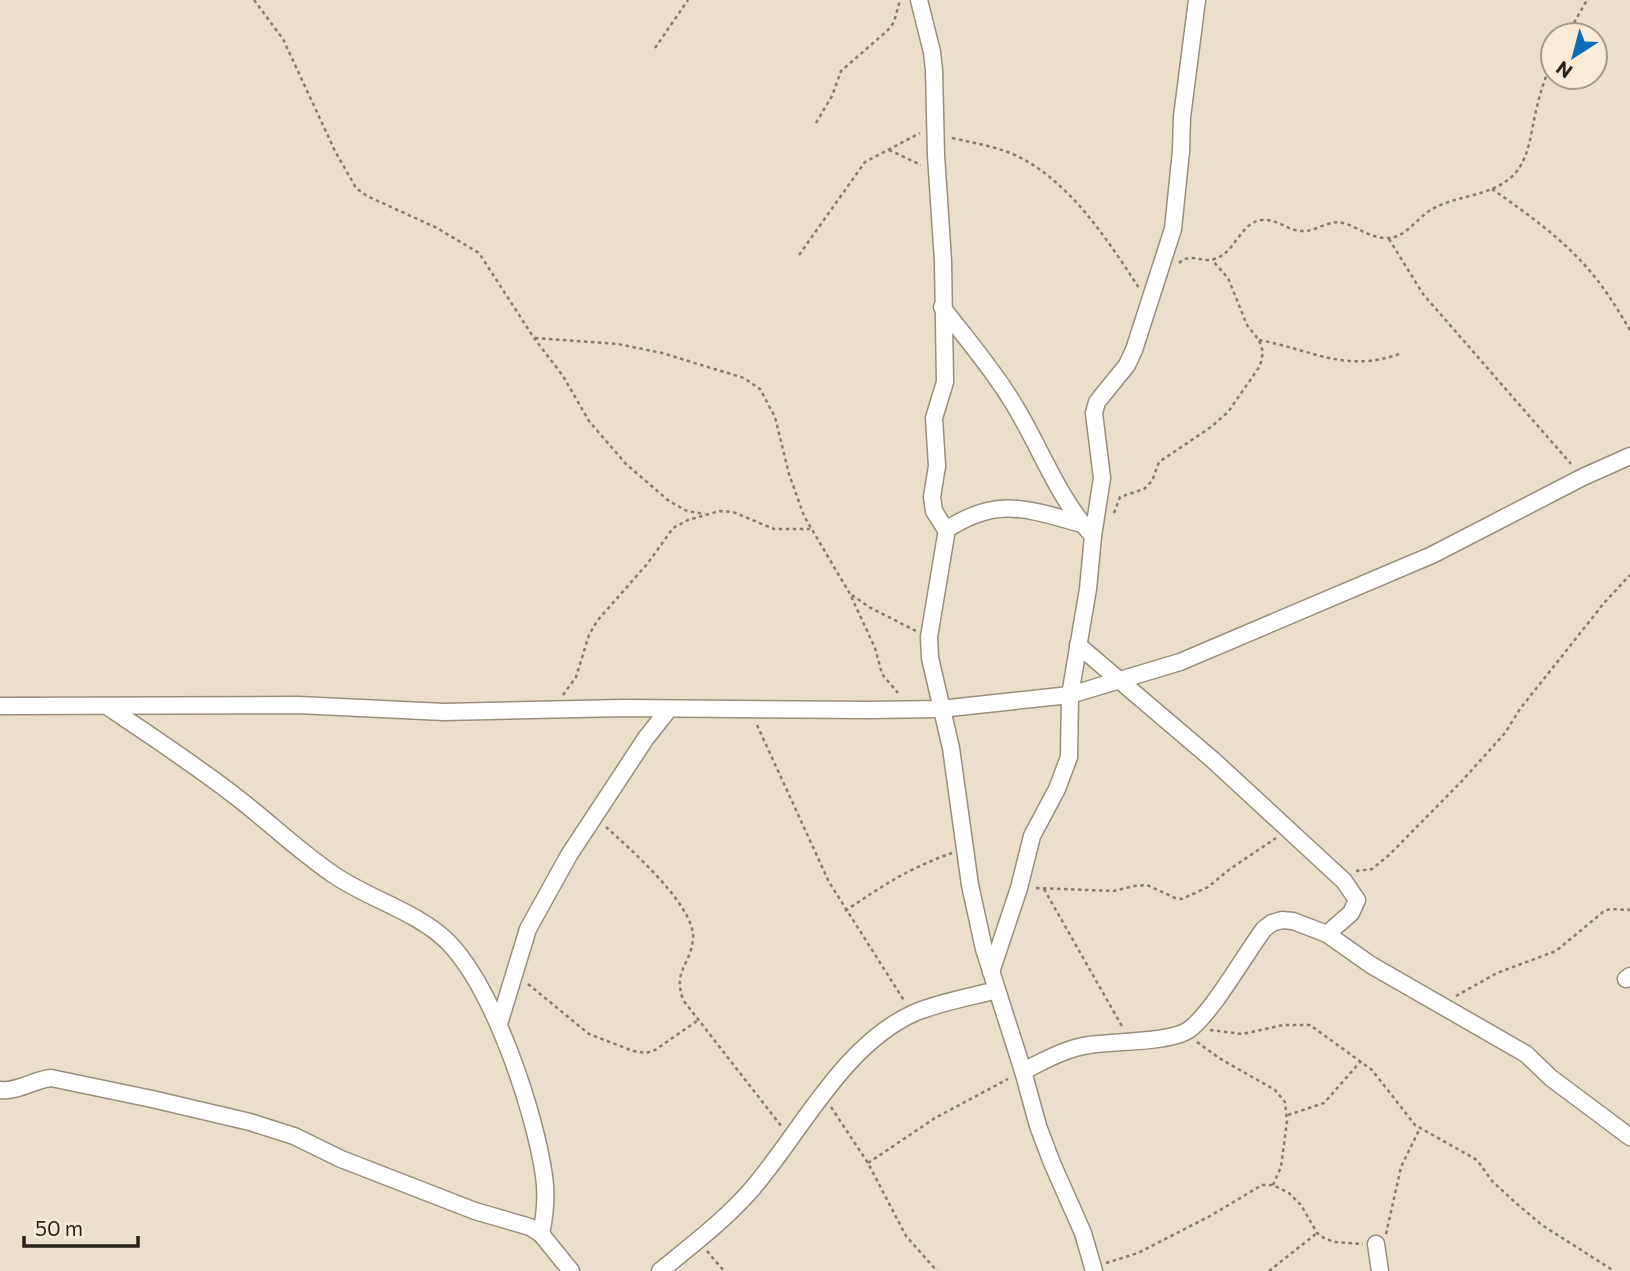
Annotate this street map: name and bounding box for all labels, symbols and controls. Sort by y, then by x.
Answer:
north arrow [1539,21,1609,91]
text: N [1551,57,1576,84]
scale bar [24,1204,138,1248]
text: 50 m [35,1215,83,1240]

